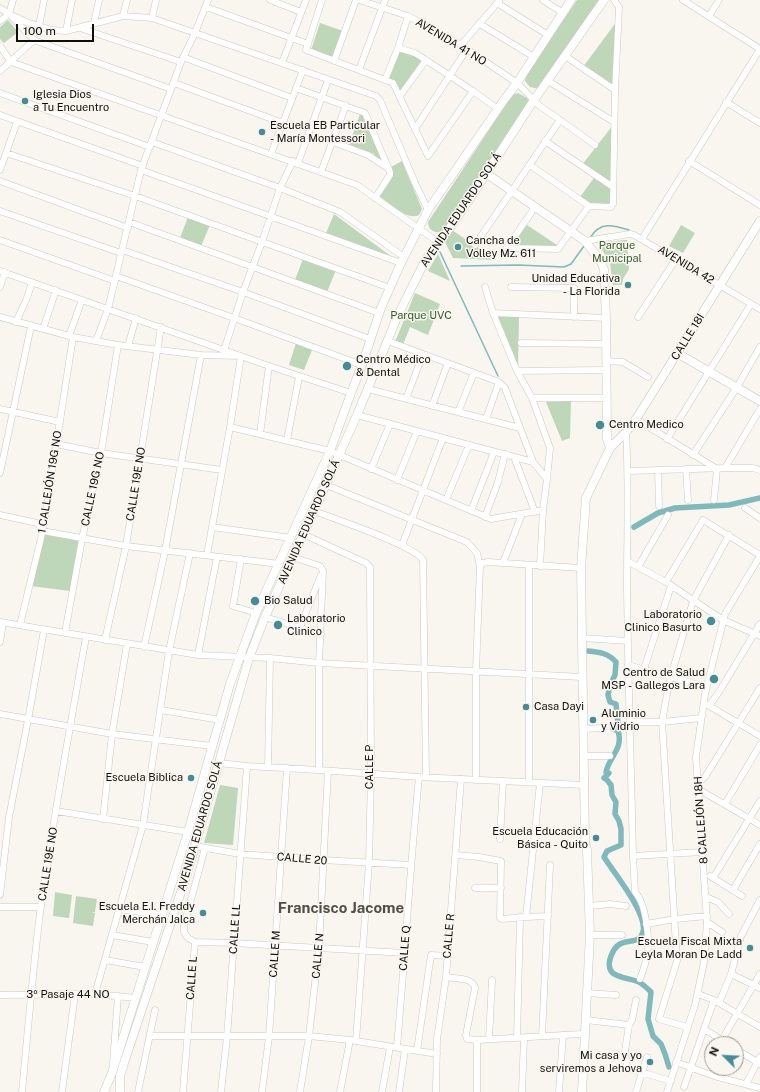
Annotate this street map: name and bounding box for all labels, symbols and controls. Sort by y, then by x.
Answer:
scale bar [18,16,96,42]
street label: AVENIDA 41 NO [413,16,489,68]
text: 100 m [23,24,56,38]
place label: Iglesia Dios a Tu Encuentro [33,88,109,114]
marker: Iglesia Dios a Tu Encuentro [20,96,30,106]
place label: Escuela EB Particular - María Montessori [270,119,380,145]
marker: Escuela EB Particular - María Montessori [257,127,267,137]
street label: AVENIDA EDUARDO SOLÁ [418,150,504,270]
place label: Cancha de Volley Mz. 611 [466,234,536,260]
park label: Parque Municipal [592,239,642,265]
marker: Cancha de Volley Mz. 611 [453,242,463,252]
street label: AVENIDA 42 [655,243,717,287]
place label: Unidad Educativa - La Florida [531,272,620,298]
marker: Unidad Educativa - La Florida [623,280,633,290]
park label: Parque UVC [390,309,452,323]
street label: CALLE 18I [669,311,707,363]
place label: Centro Médico & Dental [356,353,431,379]
marker: Centro Médico & Dental [341,360,353,372]
place label: Centro Medico [609,418,684,432]
marker: Centro Medico [594,419,606,431]
street label: 1 CALLEJÓN 19G NO [35,430,65,534]
street label: CALLE 19E NO [124,446,148,522]
street label: CALLE 19G NO [79,451,107,527]
street label: AVENIDA EDUARDO SOLÁ [275,458,343,586]
place label: Bio Salud [264,594,313,608]
marker: Bio Salud [249,595,261,607]
place label: Laboratorio Clinico Basurto [625,608,702,634]
place label: Laboratorio Clinico [287,612,346,638]
marker: Laboratorio Clinico Basurto [705,615,717,627]
marker: Laboratorio Clinico [272,619,284,631]
place label: Centro de Salud MSP - Gallegos Lara [601,666,705,692]
marker: Centro de Salud MSP - Gallegos Lara [708,673,720,685]
place label: Casa Dayi [534,700,584,714]
marker: Casa Dayi [521,702,531,712]
place label: Aluminio y Vidrio [601,707,646,733]
marker: Aluminio y Vidrio [588,715,598,725]
street label: CALLE P [363,745,377,789]
street label: AVENIDA EDUARDO SOLÁ [175,759,225,893]
place label: Escuela Biblica [105,771,183,785]
marker: Escuela Biblica [186,773,196,783]
street label: 8 CALLEJÓN 18H [691,776,711,864]
place label: Escuela Educación Básica - Quito [492,825,588,851]
street label: CALLE 19E NO [36,826,60,902]
marker: Escuela Educación Básica - Quito [591,833,601,843]
street label: CALLE 20 [276,850,328,868]
district label: Francisco Jacome [278,899,404,917]
place label: Escuela E.I. Freddy Merchán Jalca [99,900,195,926]
street label: CALLE LL [227,904,243,954]
marker: Escuela E.I. Freddy Merchán Jalca [198,908,208,918]
street label: CALLE R [440,913,458,959]
street label: CALLE Q [397,925,413,971]
street label: CALLE M [267,930,283,978]
street label: CALLE N [309,933,327,979]
place label: Escuela Fiscal Mixta Leyla Moran De Ladd [635,935,742,961]
marker: Escuela Fiscal Mixta Leyla Moran De Ladd [745,943,755,953]
street label: CALLE L [184,956,200,1000]
street label: 3º Pasaje 44 NO [26,988,110,1002]
north arrow [704,1036,744,1076]
text: N [707,1045,721,1058]
place label: Mi casa y yo serviremos a Jehova [540,1049,642,1075]
marker: Mi casa y yo serviremos a Jehova [645,1057,655,1067]

